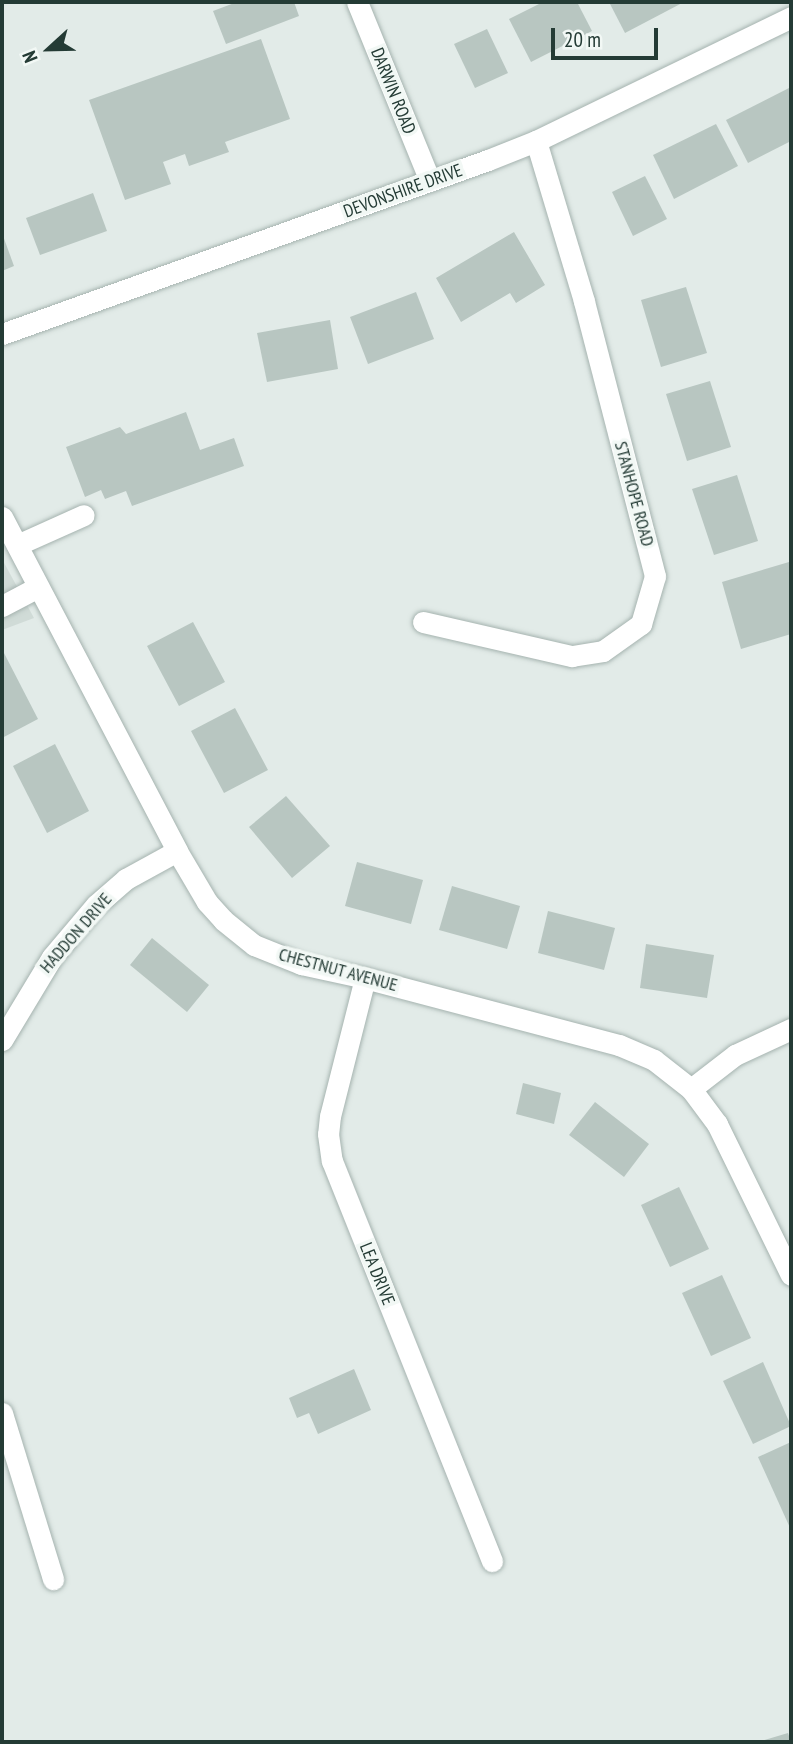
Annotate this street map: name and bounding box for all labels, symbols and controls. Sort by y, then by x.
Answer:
north arrow [14,14,84,84]
scale bar [555,14,662,58]
text: 20 m [564,26,601,53]
street label: DARWIN ROAD [366,45,420,137]
text: N [16,48,43,66]
street label: DEVONSHIRE DRIVE [341,160,465,222]
street label: STANHOPE ROAD [610,439,658,549]
street label: HADDON DRIVE [35,889,117,977]
street label: CHESTNUT AVENUE [276,944,400,996]
street label: LEA DRIVE [355,1239,399,1309]

